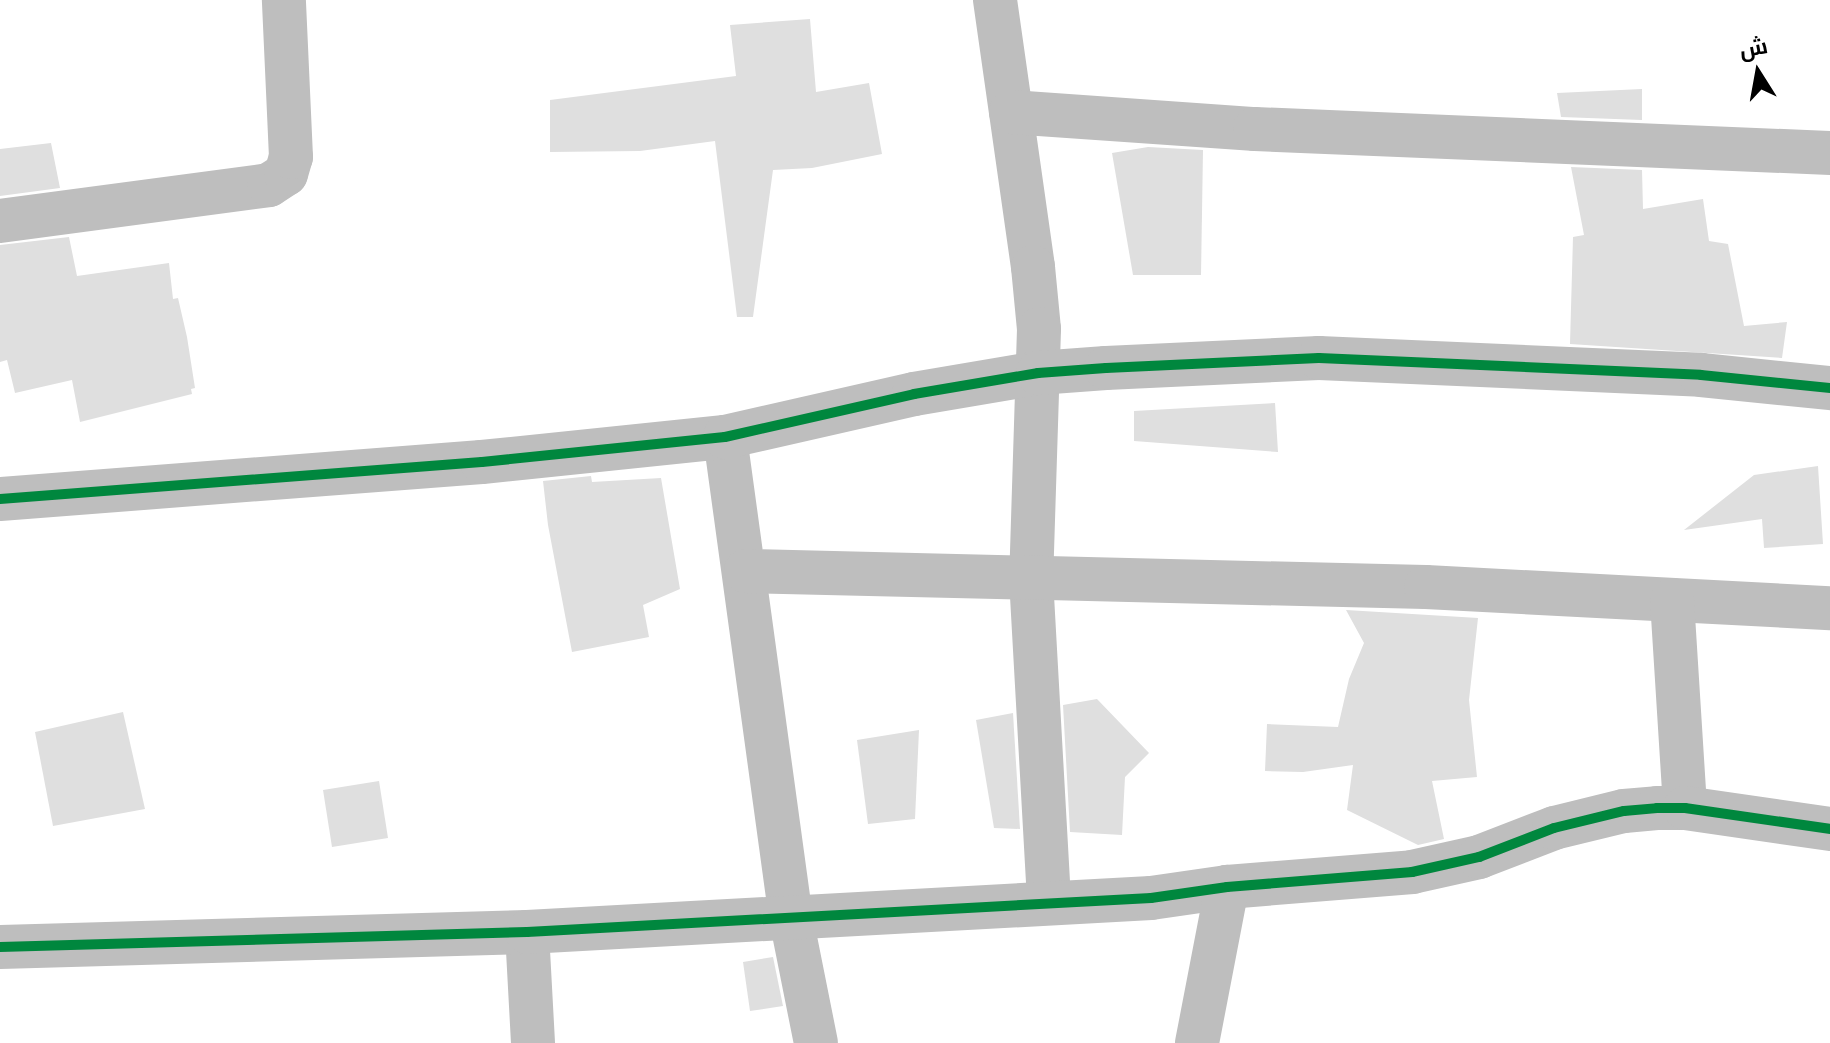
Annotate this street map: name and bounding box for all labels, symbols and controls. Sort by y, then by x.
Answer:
north arrow [1718,32,1798,112]
text: ش [1737,32,1770,64]

